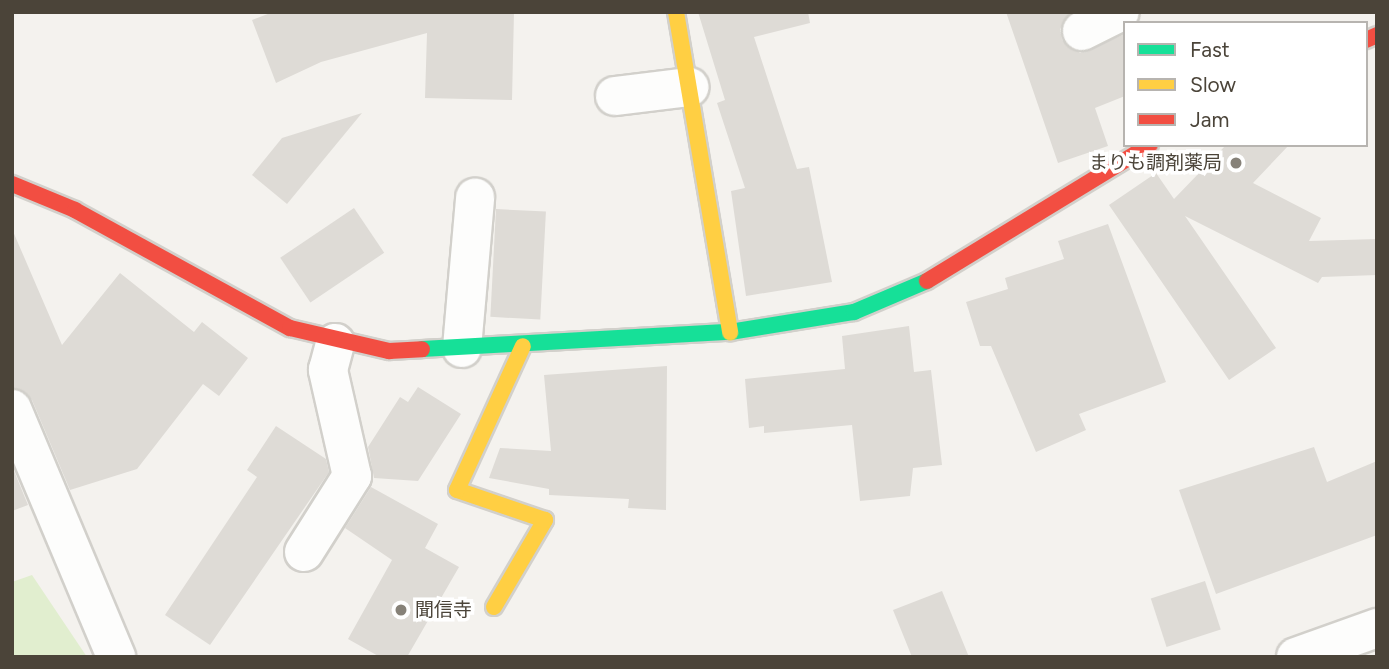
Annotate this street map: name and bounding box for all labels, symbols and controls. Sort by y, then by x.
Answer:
legend [1123,21,1368,147]
text: Fast [1190,37,1230,62]
text: Slow [1190,72,1236,97]
text: Jam [1190,107,1229,132]
place label: まりも調剤薬局 [1089,152,1222,174]
marker: まりも調剤薬局 [1228,155,1244,171]
place label: 聞信寺 [415,599,472,621]
marker: 聞信寺 [393,602,409,618]

